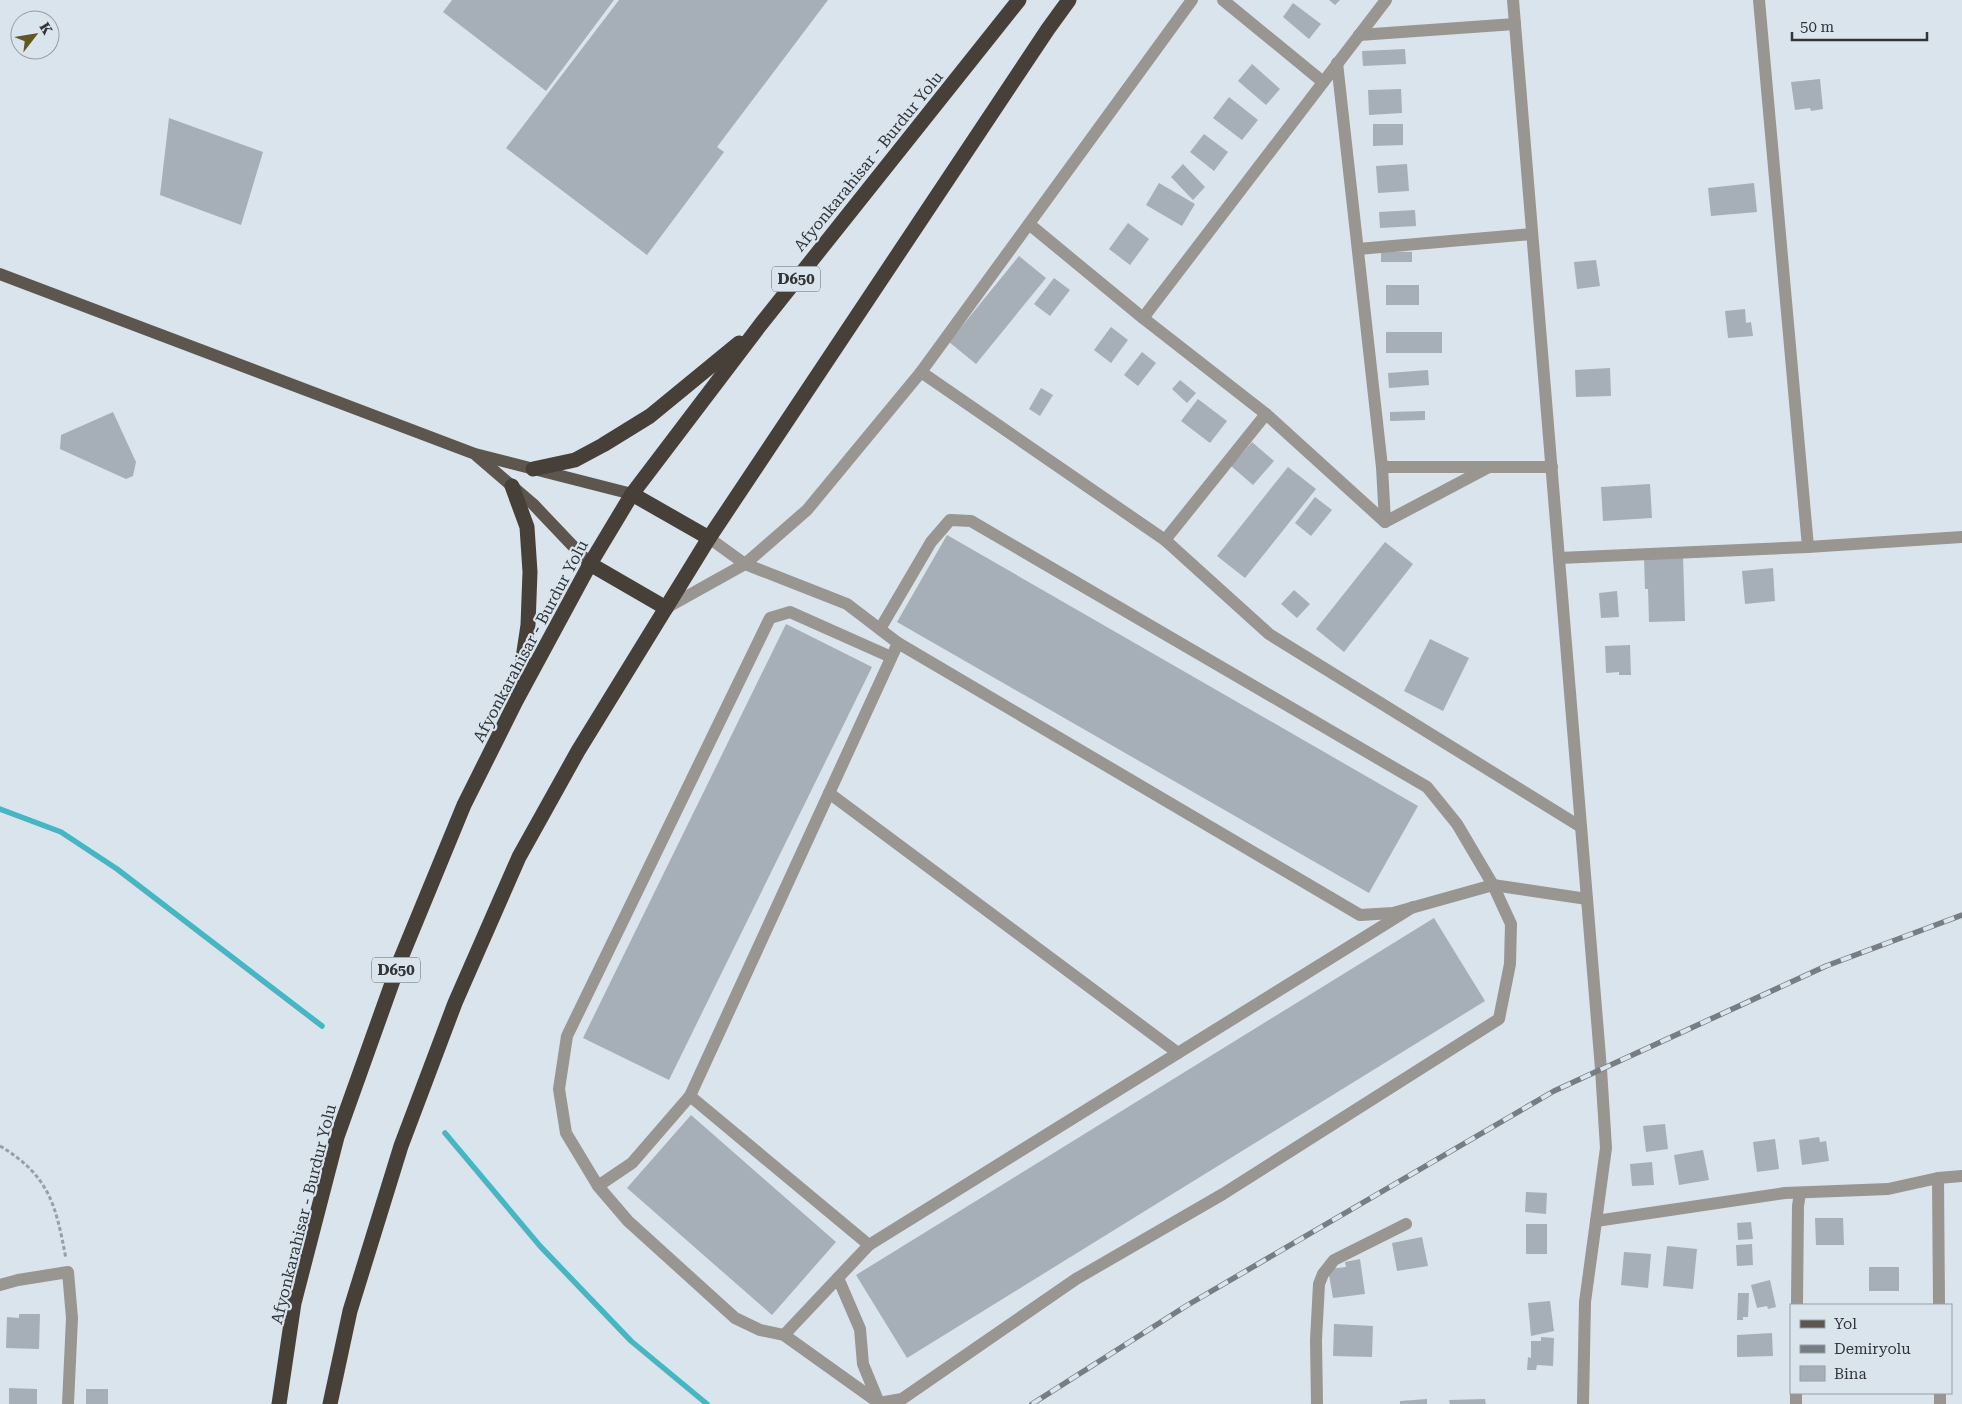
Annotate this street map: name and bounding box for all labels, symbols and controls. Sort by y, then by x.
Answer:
north arrow [10,10,60,60]
scale bar [1792,10,1927,42]
text: 50 m [1800,18,1835,36]
text: K [36,19,56,37]
street label: Afyonkarahisar - Burdur Yolu [790,68,947,255]
road number: D650 [772,266,820,292]
street label: Afyonkarahisar - Burdur Yolu [469,537,592,745]
road number: D650 [372,958,420,982]
street label: Afyonkarahisar - Burdur Yolu [267,1102,340,1326]
legend [1790,1304,1952,1394]
text: Yol [1834,1315,1857,1333]
text: Demiryolu [1834,1340,1911,1358]
text: Bina [1834,1365,1867,1383]

